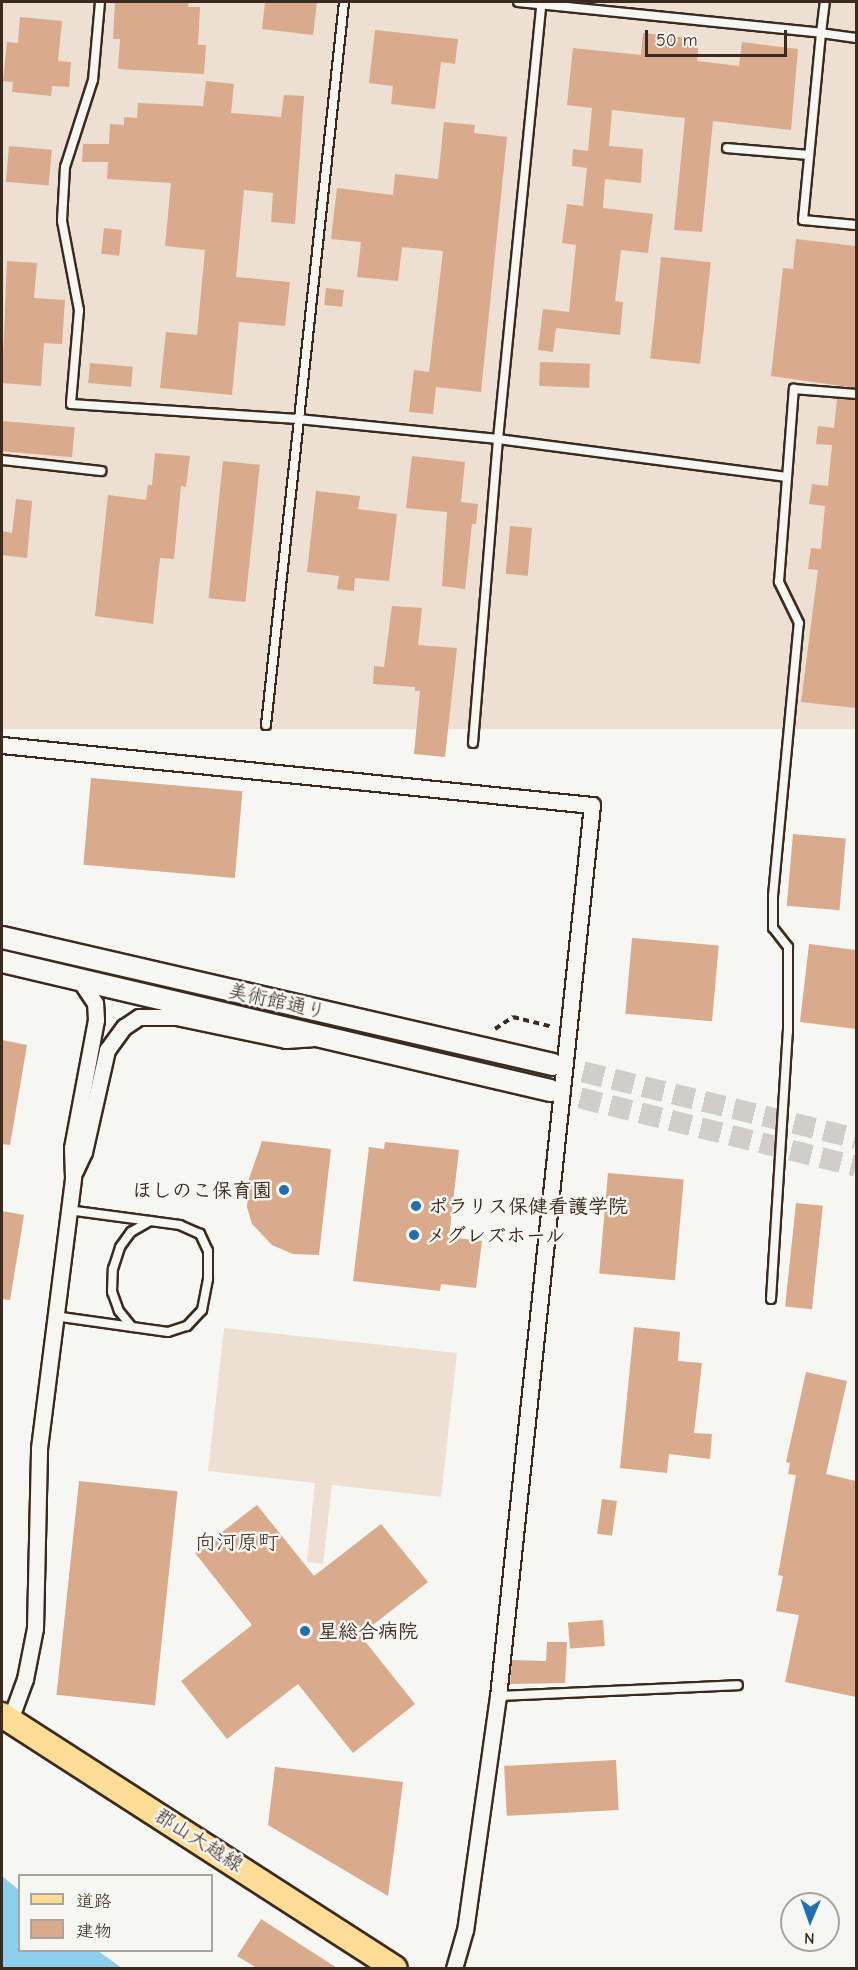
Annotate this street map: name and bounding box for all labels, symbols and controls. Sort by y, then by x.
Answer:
scale bar [648,18,790,56]
text: 50 m [656,30,698,51]
street label: 美術館通り [226,978,328,1024]
place label: ほしのこ保育園 [132,1178,272,1202]
marker: ほしのこ保育園 [277,1183,291,1197]
place label: ポラリス保健看護学院 [428,1194,628,1218]
marker: ポラリス保健看護学院 [409,1199,423,1213]
place label: メグレズホール [426,1223,566,1247]
marker: メグレズホール [407,1228,421,1242]
district label: 向河原町 [195,1529,279,1555]
place label: 星総合病院 [318,1619,418,1643]
marker: 星総合病院 [296,1622,314,1640]
street label: 郡山大越線 [150,1803,248,1877]
legend [18,1874,213,1952]
text: 道路 [76,1891,112,1912]
north arrow [780,1892,840,1952]
text: 建物 [76,1921,112,1942]
text: N [804,1929,815,1947]

